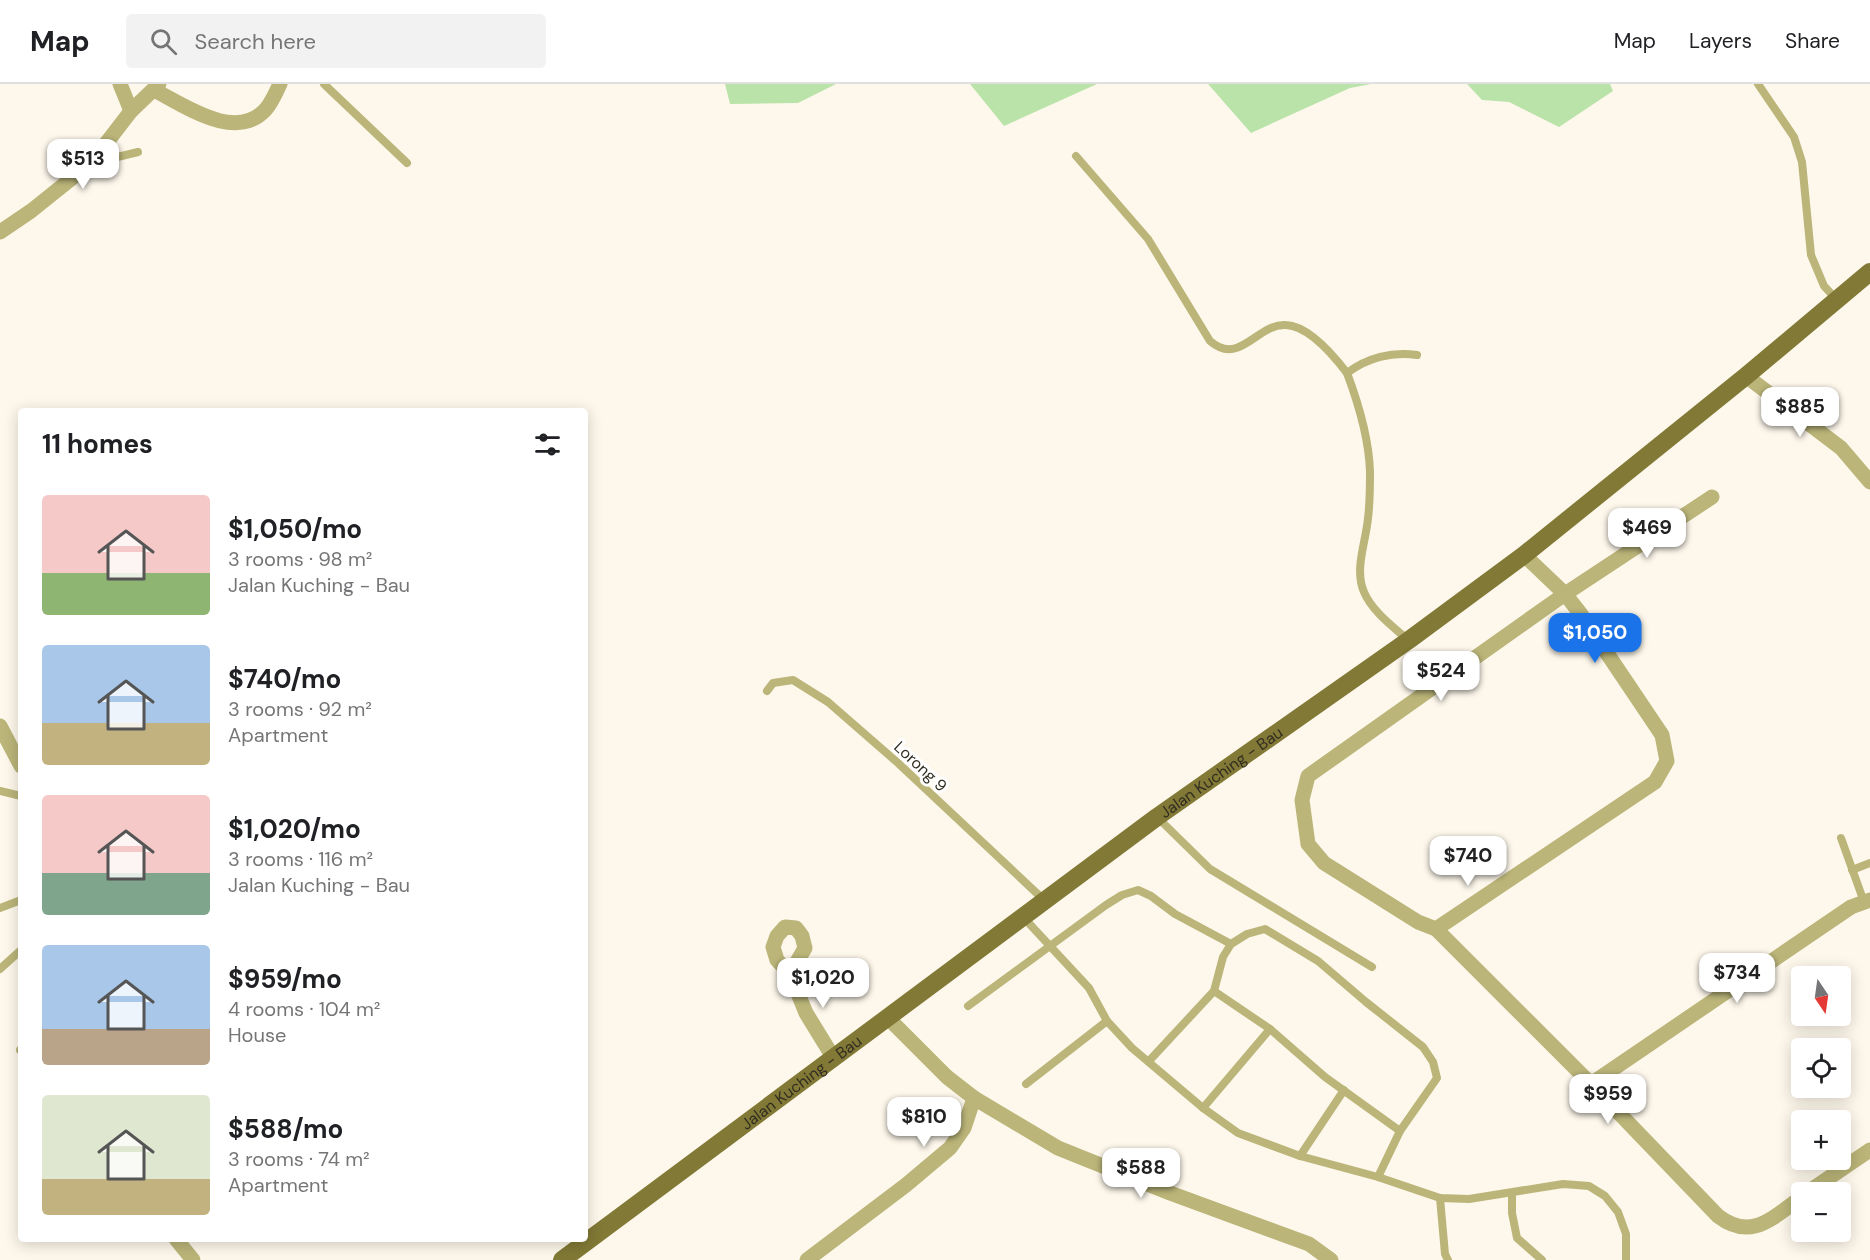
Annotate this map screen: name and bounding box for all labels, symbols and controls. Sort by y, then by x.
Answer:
search box [126,14,546,68]
text: Map [30,23,90,60]
icon: search [147,25,180,58]
text: Search here [195,27,316,56]
text: Map [1614,27,1656,55]
text: Layers [1689,27,1752,55]
text: Share [1785,27,1840,55]
pin: $513 [47,139,119,190]
text: $513 [61,145,105,171]
pin: $885 [1764,387,1836,438]
text: $885 [1775,393,1825,419]
text: 11 homes [42,427,153,461]
icon: filters [531,428,564,461]
pin: $469 [1611,508,1683,559]
text: $1,050/mo [228,512,362,546]
text: $469 [1622,514,1672,540]
icon: home [90,519,162,591]
text: 3 rooms · 98 m² [228,546,372,572]
text: Jalan Kuching - Bau [228,572,410,598]
pin: $1,050 [1546,613,1644,664]
text: $1,050 [1563,619,1627,645]
pin: $524 [1405,651,1477,702]
text: $524 [1417,657,1465,683]
text: $740/mo [228,662,341,696]
icon: home [90,669,162,741]
text: 3 rooms · 92 m² [228,696,372,722]
text: Apartment [228,722,328,748]
street label: Jalan Kuching - Bau [1156,722,1287,823]
street label: Lorong 9 [890,736,952,796]
text: $1,020/mo [228,812,361,846]
icon: home [90,819,162,891]
pin: $740 [1432,836,1504,887]
text: $740 [1444,842,1492,868]
text: 3 rooms · 116 m² [228,846,373,872]
text: Jalan Kuching - Bau [228,872,410,898]
pin: $734 [1701,953,1773,1004]
pin: $1,020 [774,958,872,1009]
text: $734 [1713,959,1761,985]
text: $959/mo [228,962,342,996]
text: $1,020 [791,964,855,990]
north arrow [1791,966,1851,1026]
map controls [1791,966,1851,1242]
icon: home [90,969,162,1041]
text: 4 rooms · 104 m² [228,996,380,1022]
text: House [228,1022,286,1048]
street label: Jalan Kuching - Bau [737,1030,866,1134]
button: locate [1791,1038,1851,1098]
pin: $959 [1572,1074,1644,1125]
text: $959 [1583,1080,1633,1106]
pin: $810 [888,1097,960,1148]
text: $810 [901,1103,947,1129]
button: + [1791,1110,1851,1170]
text: $588/mo [228,1112,343,1146]
icon: home [90,1119,162,1191]
text: 3 rooms · 74 m² [228,1146,370,1172]
pin: $588 [1105,1148,1177,1199]
text: $588 [1116,1154,1166,1180]
text: Apartment [228,1172,328,1198]
button: − [1791,1182,1851,1242]

